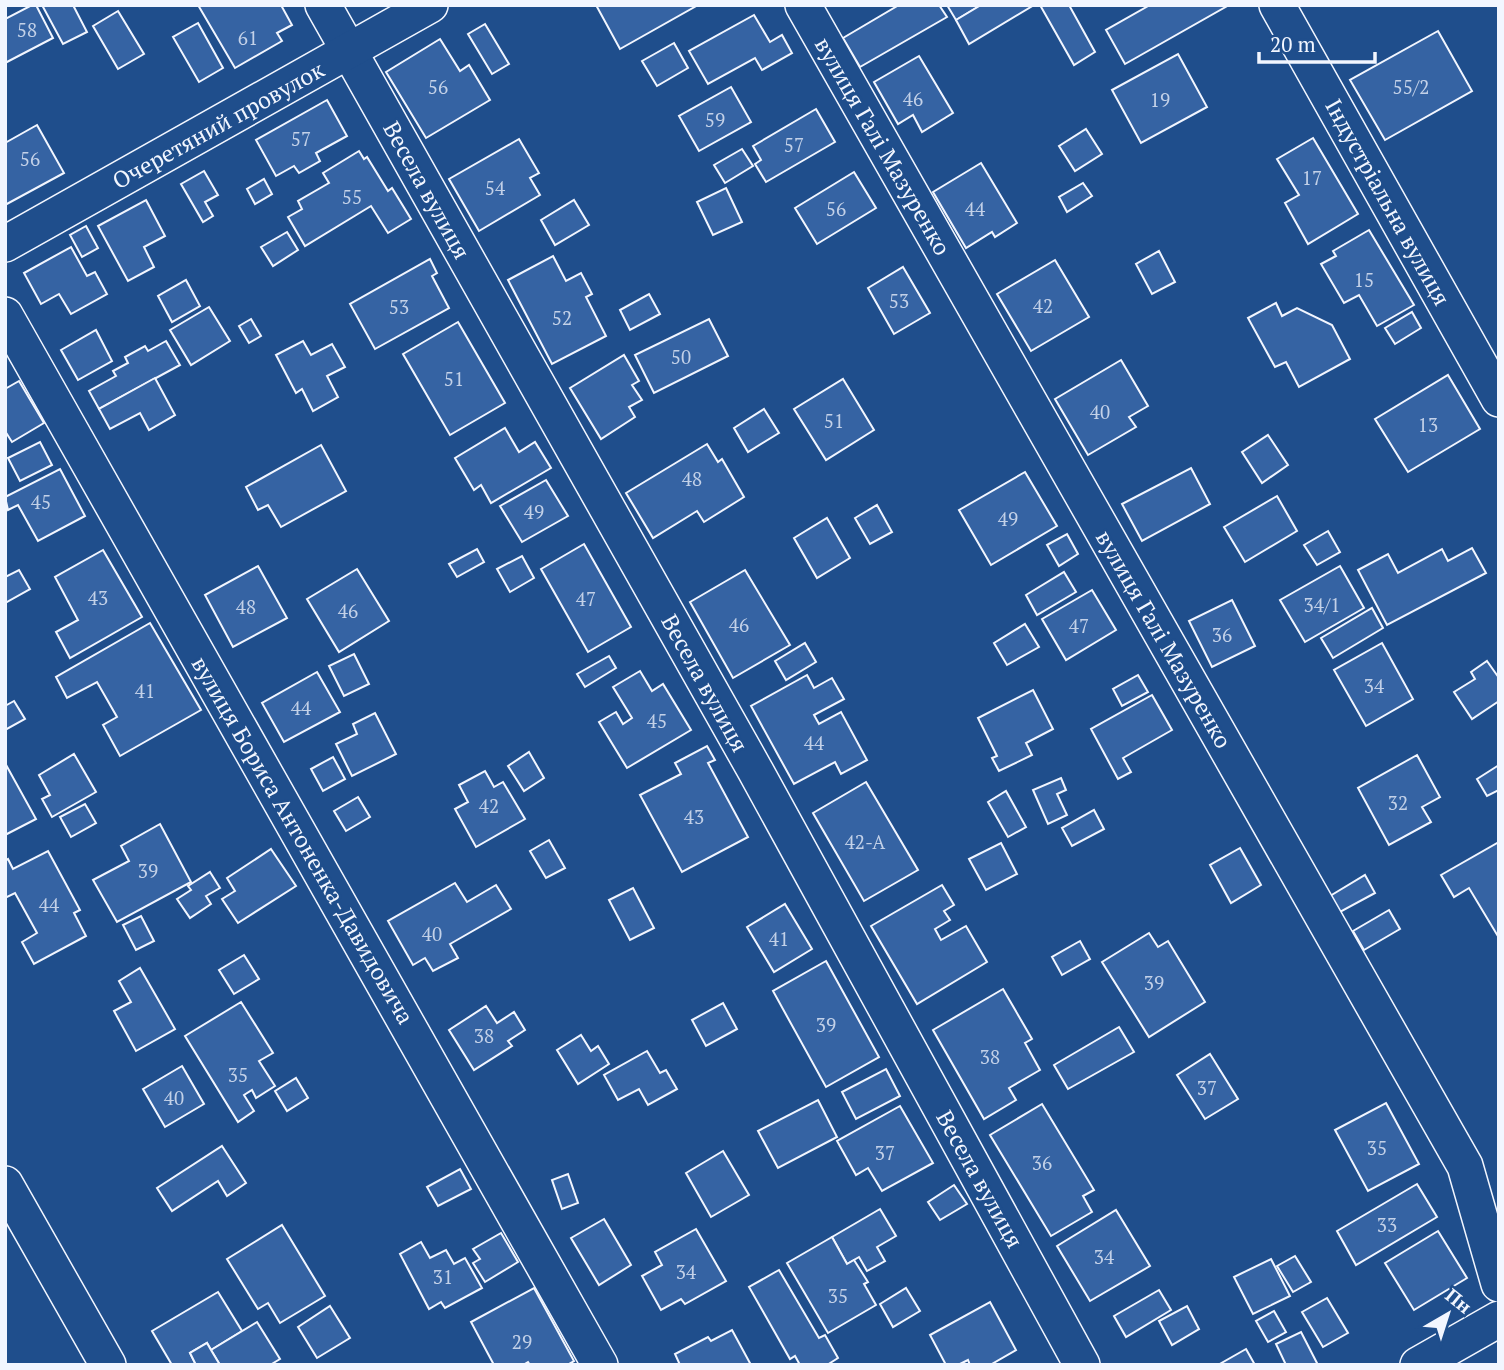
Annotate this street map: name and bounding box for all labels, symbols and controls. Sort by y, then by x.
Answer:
house number: 58 [17,17,37,42]
scale bar [1259,21,1374,65]
house number: 61 [238,25,258,50]
text: 20 m [1270,30,1316,58]
street label: вулиця Галі Мазуренко [808,31,958,261]
street label: Очеретяний провулок [107,54,330,196]
house number: 56 [428,74,448,99]
house number: 55/2 [1393,74,1429,99]
house number: 46 [903,86,923,111]
house number: 19 [1150,87,1170,112]
street label: Індустріальна вулиця [1318,93,1458,311]
house number: 59 [705,107,725,132]
street label: Весела вулиця [376,116,478,264]
house number: 57 [291,126,311,151]
house number: 57 [784,132,804,157]
house number: 56 [20,146,40,171]
house number: 17 [1302,165,1322,190]
house number: 54 [485,175,506,200]
house number: 55 [342,184,362,209]
house number: 56 [826,196,846,221]
house number: 44 [965,196,986,221]
house number: 15 [1354,267,1374,292]
house number: 53 [889,288,909,313]
house number: 42 [1033,293,1053,318]
house number: 53 [389,294,409,319]
house number: 52 [552,305,572,330]
house number: 50 [671,344,691,369]
house number: 51 [444,366,464,391]
house number: 40 [1090,399,1110,424]
house number: 51 [824,408,844,433]
house number: 13 [1418,412,1438,437]
house number: 48 [682,466,702,491]
house number: 45 [31,489,51,514]
house number: 49 [524,499,544,524]
house number: 49 [998,506,1018,531]
street label: вулиця Галі Мазуренко [1089,524,1239,754]
house number: 43 [88,585,108,610]
house number: 47 [576,586,596,611]
house number: 34/1 [1304,592,1340,617]
house number: 48 [236,594,256,619]
house number: 46 [338,598,358,623]
street label: Весела вулиця [654,609,756,757]
house number: 46 [729,612,749,637]
house number: 47 [1069,613,1089,638]
house number: 36 [1212,622,1232,647]
street label: вулиця Бориса Антоненка-Давидовича [185,650,422,1030]
house number: 34 [1364,673,1385,698]
house number: 41 [135,678,155,703]
house number: 44 [291,695,312,720]
house number: 45 [647,708,667,733]
house number: 44 [804,730,825,755]
house number: 32 [1388,790,1408,815]
house number: 42 [479,793,499,818]
house number: 43 [684,804,704,829]
house number: 42-А [845,829,885,854]
house number: 39 [138,858,158,883]
house number: 44 [39,892,60,917]
house number: 40 [422,921,442,946]
house number: 41 [769,926,789,951]
house number: 39 [1144,970,1164,995]
house number: 39 [816,1012,836,1037]
house number: 38 [474,1023,494,1048]
house number: 38 [980,1044,1000,1069]
house number: 35 [228,1062,248,1087]
house number: 37 [1197,1075,1217,1100]
house number: 40 [164,1085,184,1110]
street label: Весела вулиця [929,1105,1031,1253]
house number: 35 [1367,1135,1387,1160]
house number: 37 [875,1140,895,1165]
house number: 36 [1032,1150,1052,1175]
house number: 33 [1377,1212,1397,1237]
house number: 34 [1094,1244,1115,1269]
house number: 34 [676,1259,697,1284]
house number: 31 [433,1264,453,1289]
north arrow [1413,1279,1483,1349]
text: Пн [1441,1282,1478,1319]
house number: 35 [828,1283,848,1308]
house number: 29 [512,1329,532,1354]

